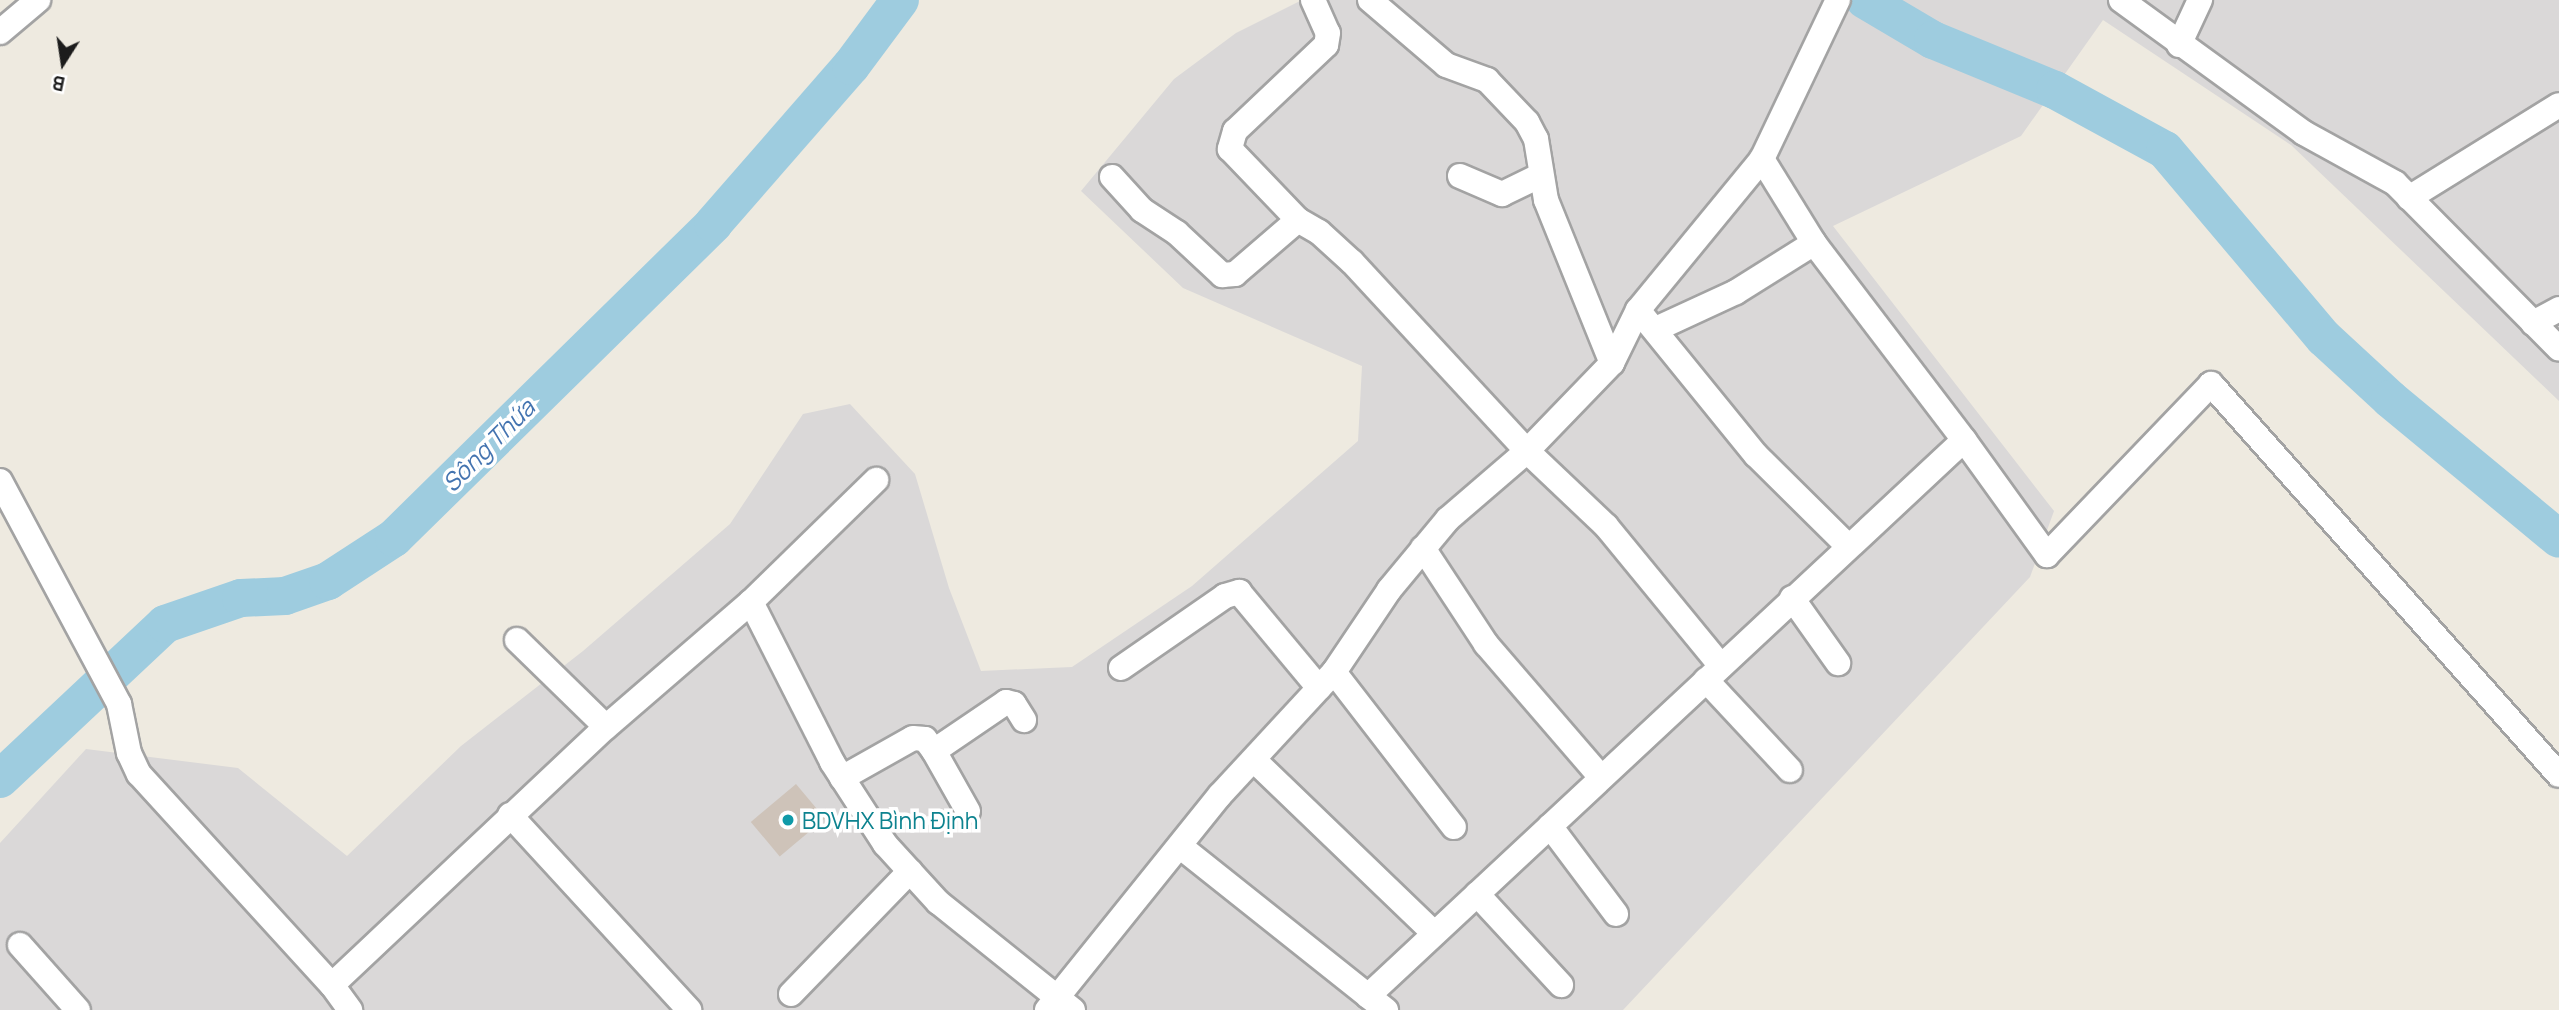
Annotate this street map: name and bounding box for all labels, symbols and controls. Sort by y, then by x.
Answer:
north arrow [28,28,98,98]
text: B [50,70,67,98]
water label: Sông Thứa [436,393,540,497]
place label: BDVHX Bình Định [802,806,978,834]
marker: BDVHX Bình Định [780,812,796,828]

